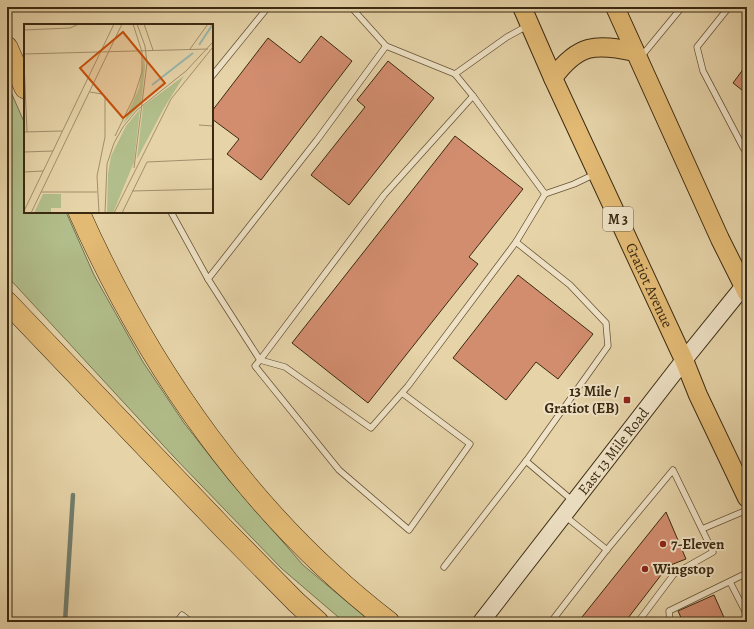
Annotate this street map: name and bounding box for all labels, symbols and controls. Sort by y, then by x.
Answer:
inset map [24,24,213,213]
road number: M 3 [603,207,633,231]
street label: Gratiot Avenue [621,239,678,331]
place label: 13 Mile / Gratiot (EB) [544,381,619,418]
marker: 13 Mile / Gratiot (EB) [622,395,632,405]
street label: East 13 Mile Road [573,403,654,499]
place label: 7-Eleven [671,534,725,554]
marker: 7-Eleven [658,539,668,549]
place label: Wingstop [652,559,714,579]
marker: Wingstop [640,564,650,574]

